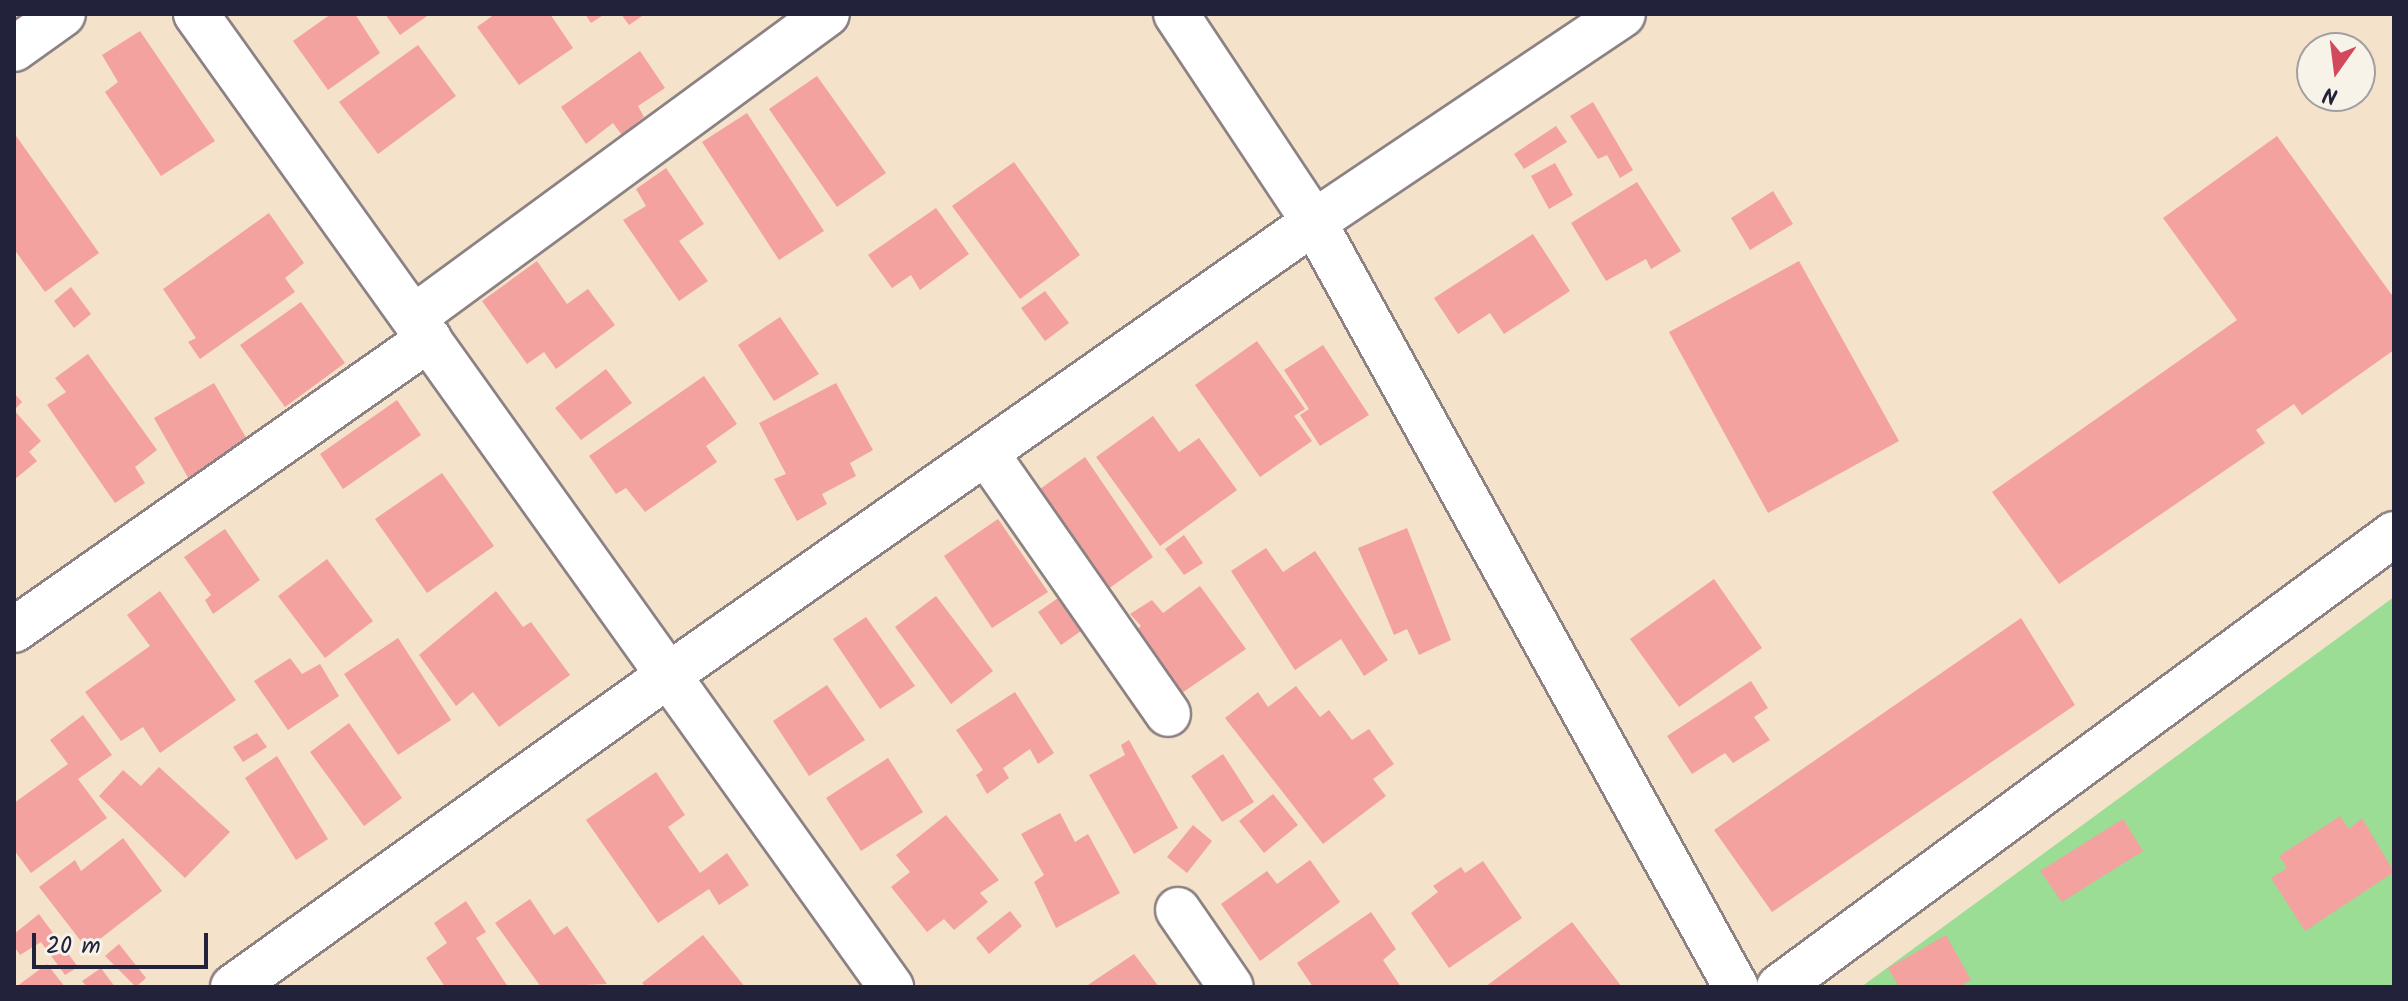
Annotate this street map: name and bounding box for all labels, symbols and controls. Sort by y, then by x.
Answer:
north arrow [2296,32,2376,112]
text: N [2320,75,2342,112]
scale bar [36,917,212,967]
text: 20 m [46,927,101,966]

